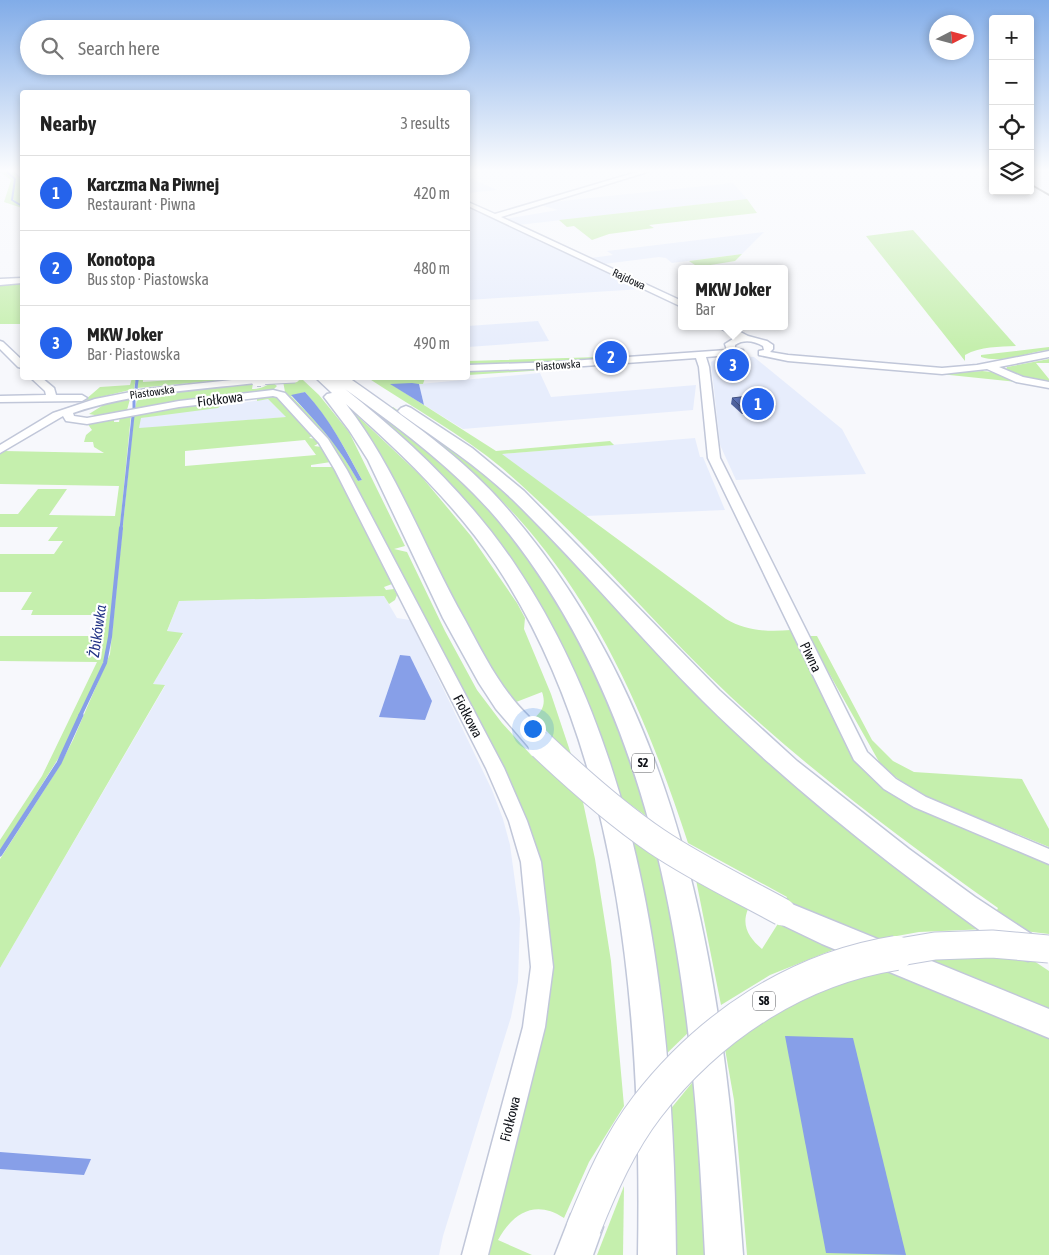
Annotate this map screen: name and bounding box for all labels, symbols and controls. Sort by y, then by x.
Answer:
north arrow [929,15,974,60]
map controls [989,15,1034,195]
button: + [989,15,1034,60]
search box [20,20,470,75]
icon: search [38,34,66,62]
text: Search here [78,37,160,59]
button: − [989,60,1034,105]
button: locate [989,105,1034,150]
text: Nearby [40,111,96,135]
text: 3 results [400,114,450,132]
button: layers [989,150,1034,195]
text: Karczma Na Piwnej [87,173,219,195]
text: 1 [52,184,60,202]
text: 420 m [414,184,450,202]
text: Restaurant · Piwna [87,195,196,213]
text: Konotopa [87,248,155,270]
text: 2 [52,259,60,277]
text: 480 m [414,259,450,277]
popup [678,265,788,330]
street label: Rajdowa [611,266,647,292]
text: Bus stop · Piastowska [87,270,209,288]
text: MKW Joker [695,278,771,300]
text: Bar [695,300,715,318]
text: MKW Joker [87,323,163,345]
text: 3 [52,334,60,352]
text: 490 m [414,334,450,352]
pin: 2 [595,338,627,376]
text: Bar · Piastowska [87,345,180,363]
pin: 3 [717,346,749,384]
street label: Piastowska [535,357,581,373]
street label: Piastowska [129,383,175,401]
pin: 1 [742,385,774,423]
street label: Fiołkowa [196,388,244,410]
water label: Żbikówka [85,604,109,658]
street label: Piwna [797,639,825,675]
street label: Fiołkowa [450,692,486,740]
your location [520,716,546,742]
road number: S2 [632,754,654,772]
road number: S8 [753,991,775,1010]
street label: Fiołkowa [497,1095,523,1143]

